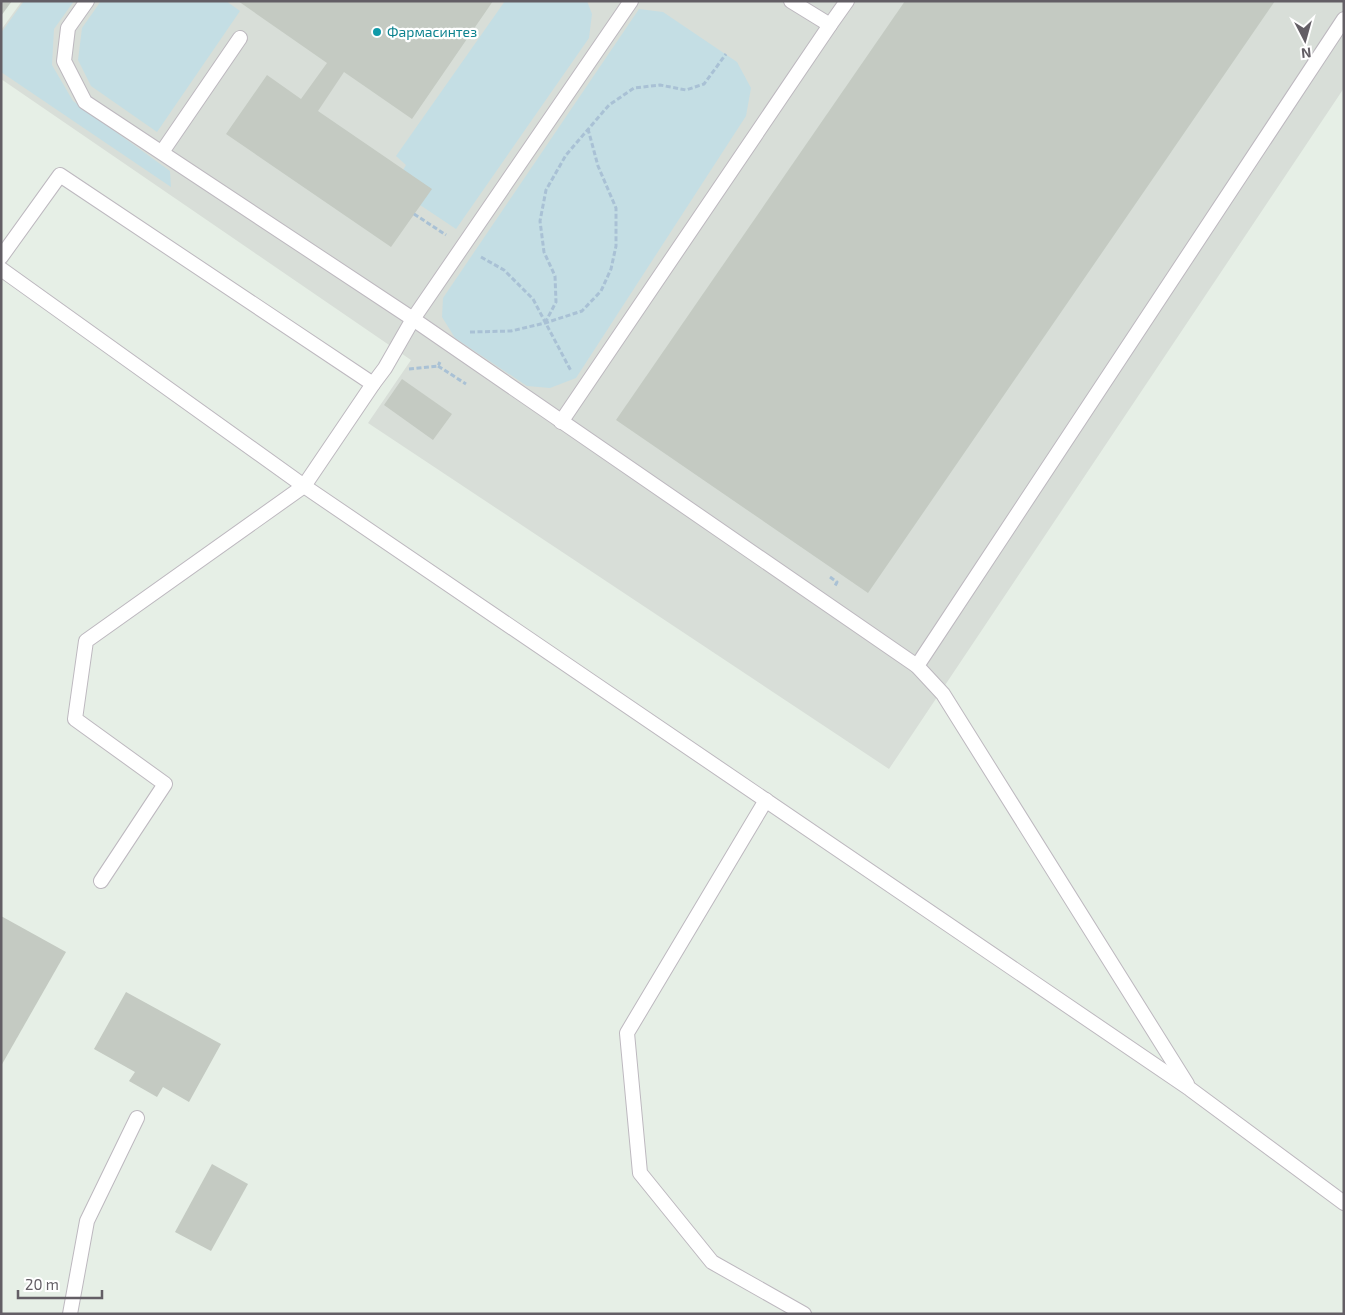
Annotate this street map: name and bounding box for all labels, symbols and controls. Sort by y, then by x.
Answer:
north arrow [1280,15,1330,65]
place label: Фармасинтез [387,23,477,40]
marker: Фармасинтез [371,26,383,38]
text: N [1300,44,1312,62]
scale bar [18,1268,101,1300]
text: 20 m [25,1275,59,1293]

